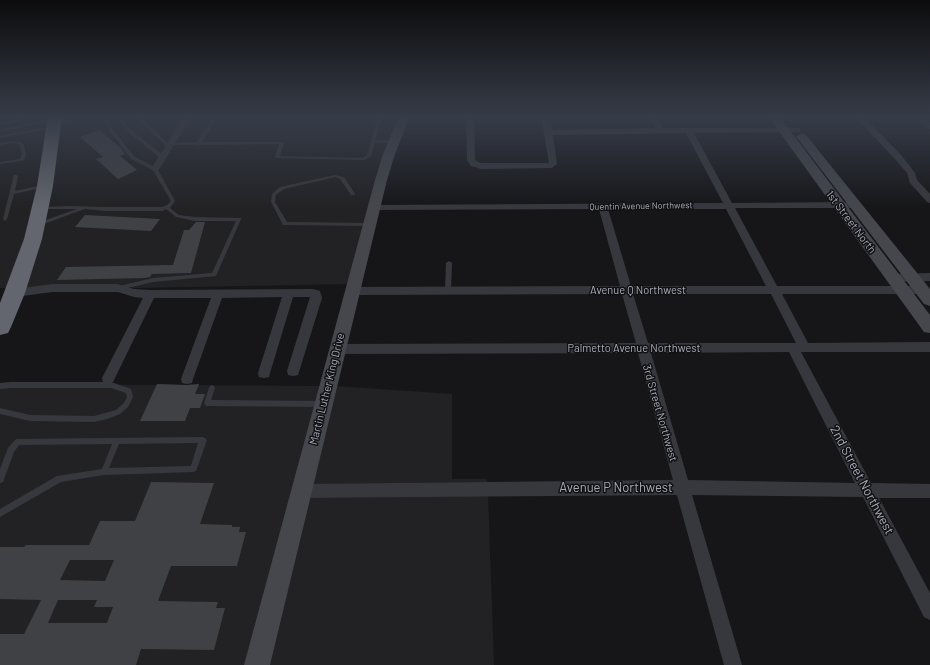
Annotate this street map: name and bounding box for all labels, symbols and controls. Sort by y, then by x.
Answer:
street label: 1st Street North [823,188,879,256]
street label: Quentin Avenue Northwest [589,200,693,212]
street label: Avenue Q Northwest [590,283,686,297]
street label: Martin Luther King Drive [307,332,347,446]
street label: Palmetto Avenue Northwest [568,341,700,355]
street label: 3rd Street Northwest [640,363,680,463]
street label: 2nd Street Northwest [827,423,897,537]
street label: Avenue P Northwest [559,480,673,496]

